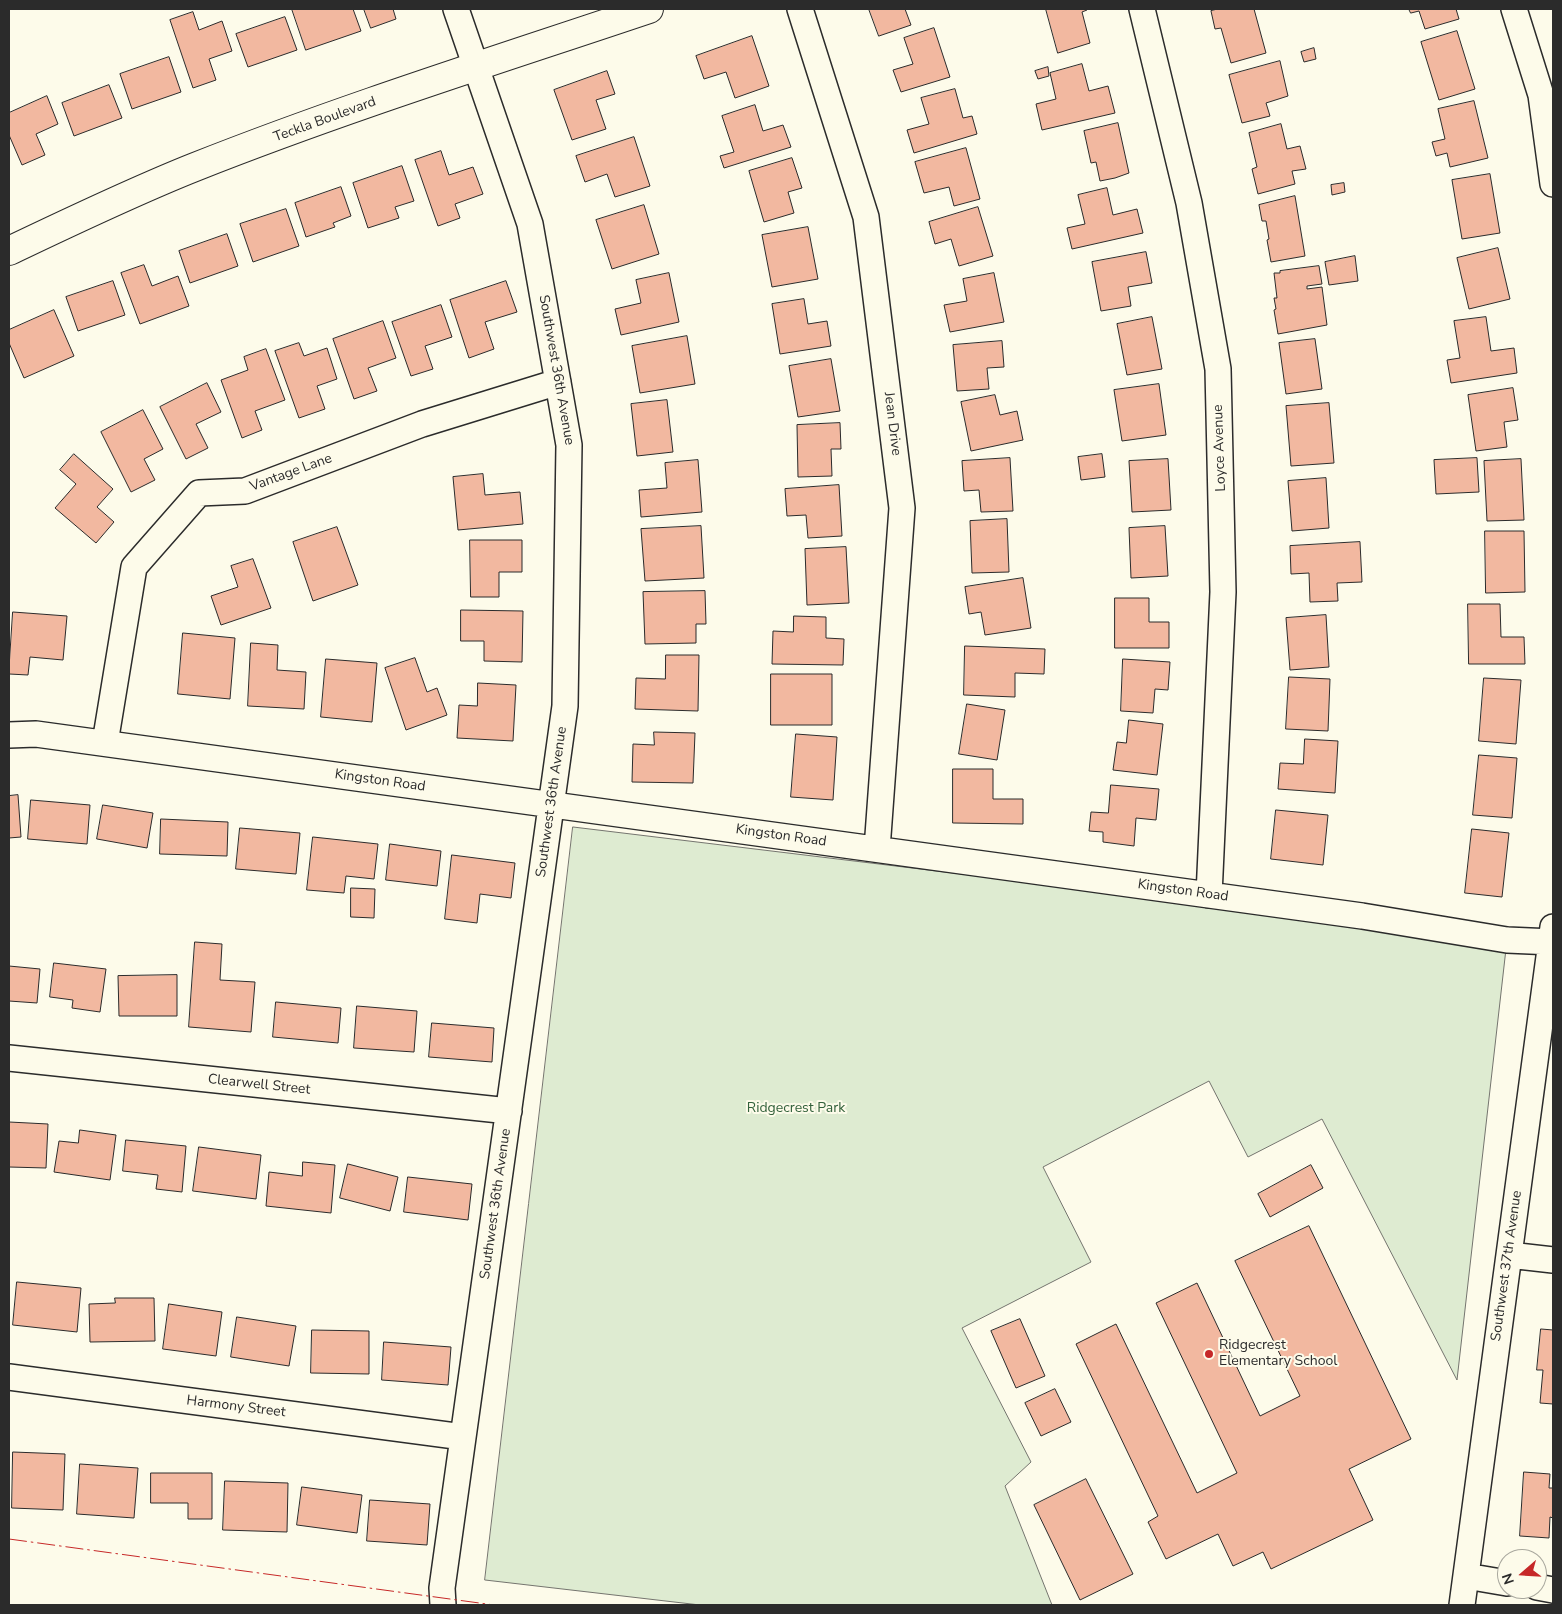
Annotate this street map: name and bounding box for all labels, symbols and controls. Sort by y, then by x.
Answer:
street label: Teckla Boulevard [272,94,378,146]
street label: Southwest 36th Avenue [535,294,577,446]
street label: Jean Drive [880,391,904,457]
street label: Loyce Avenue [1210,404,1230,492]
street label: Vantage Lane [248,450,334,496]
street label: Southwest 36th Avenue [533,725,571,879]
street label: Kingston Road [333,766,427,796]
street label: Kingston Road [734,821,828,851]
street label: Kingston Road [1136,876,1230,906]
street label: Clearwell Street [207,1071,311,1099]
park label: Ridgecrest Park [747,1101,845,1117]
street label: Southwest 36th Avenue [477,1127,515,1281]
street label: Southwest 37th Avenue [1488,1189,1526,1343]
place label: Ridgecrest Elementary School [1219,1338,1337,1370]
marker: Ridgecrest Elementary School [1203,1348,1215,1360]
street label: Harmony Street [185,1393,287,1421]
north arrow [1497,1549,1547,1599]
text: N [1498,1571,1519,1587]

